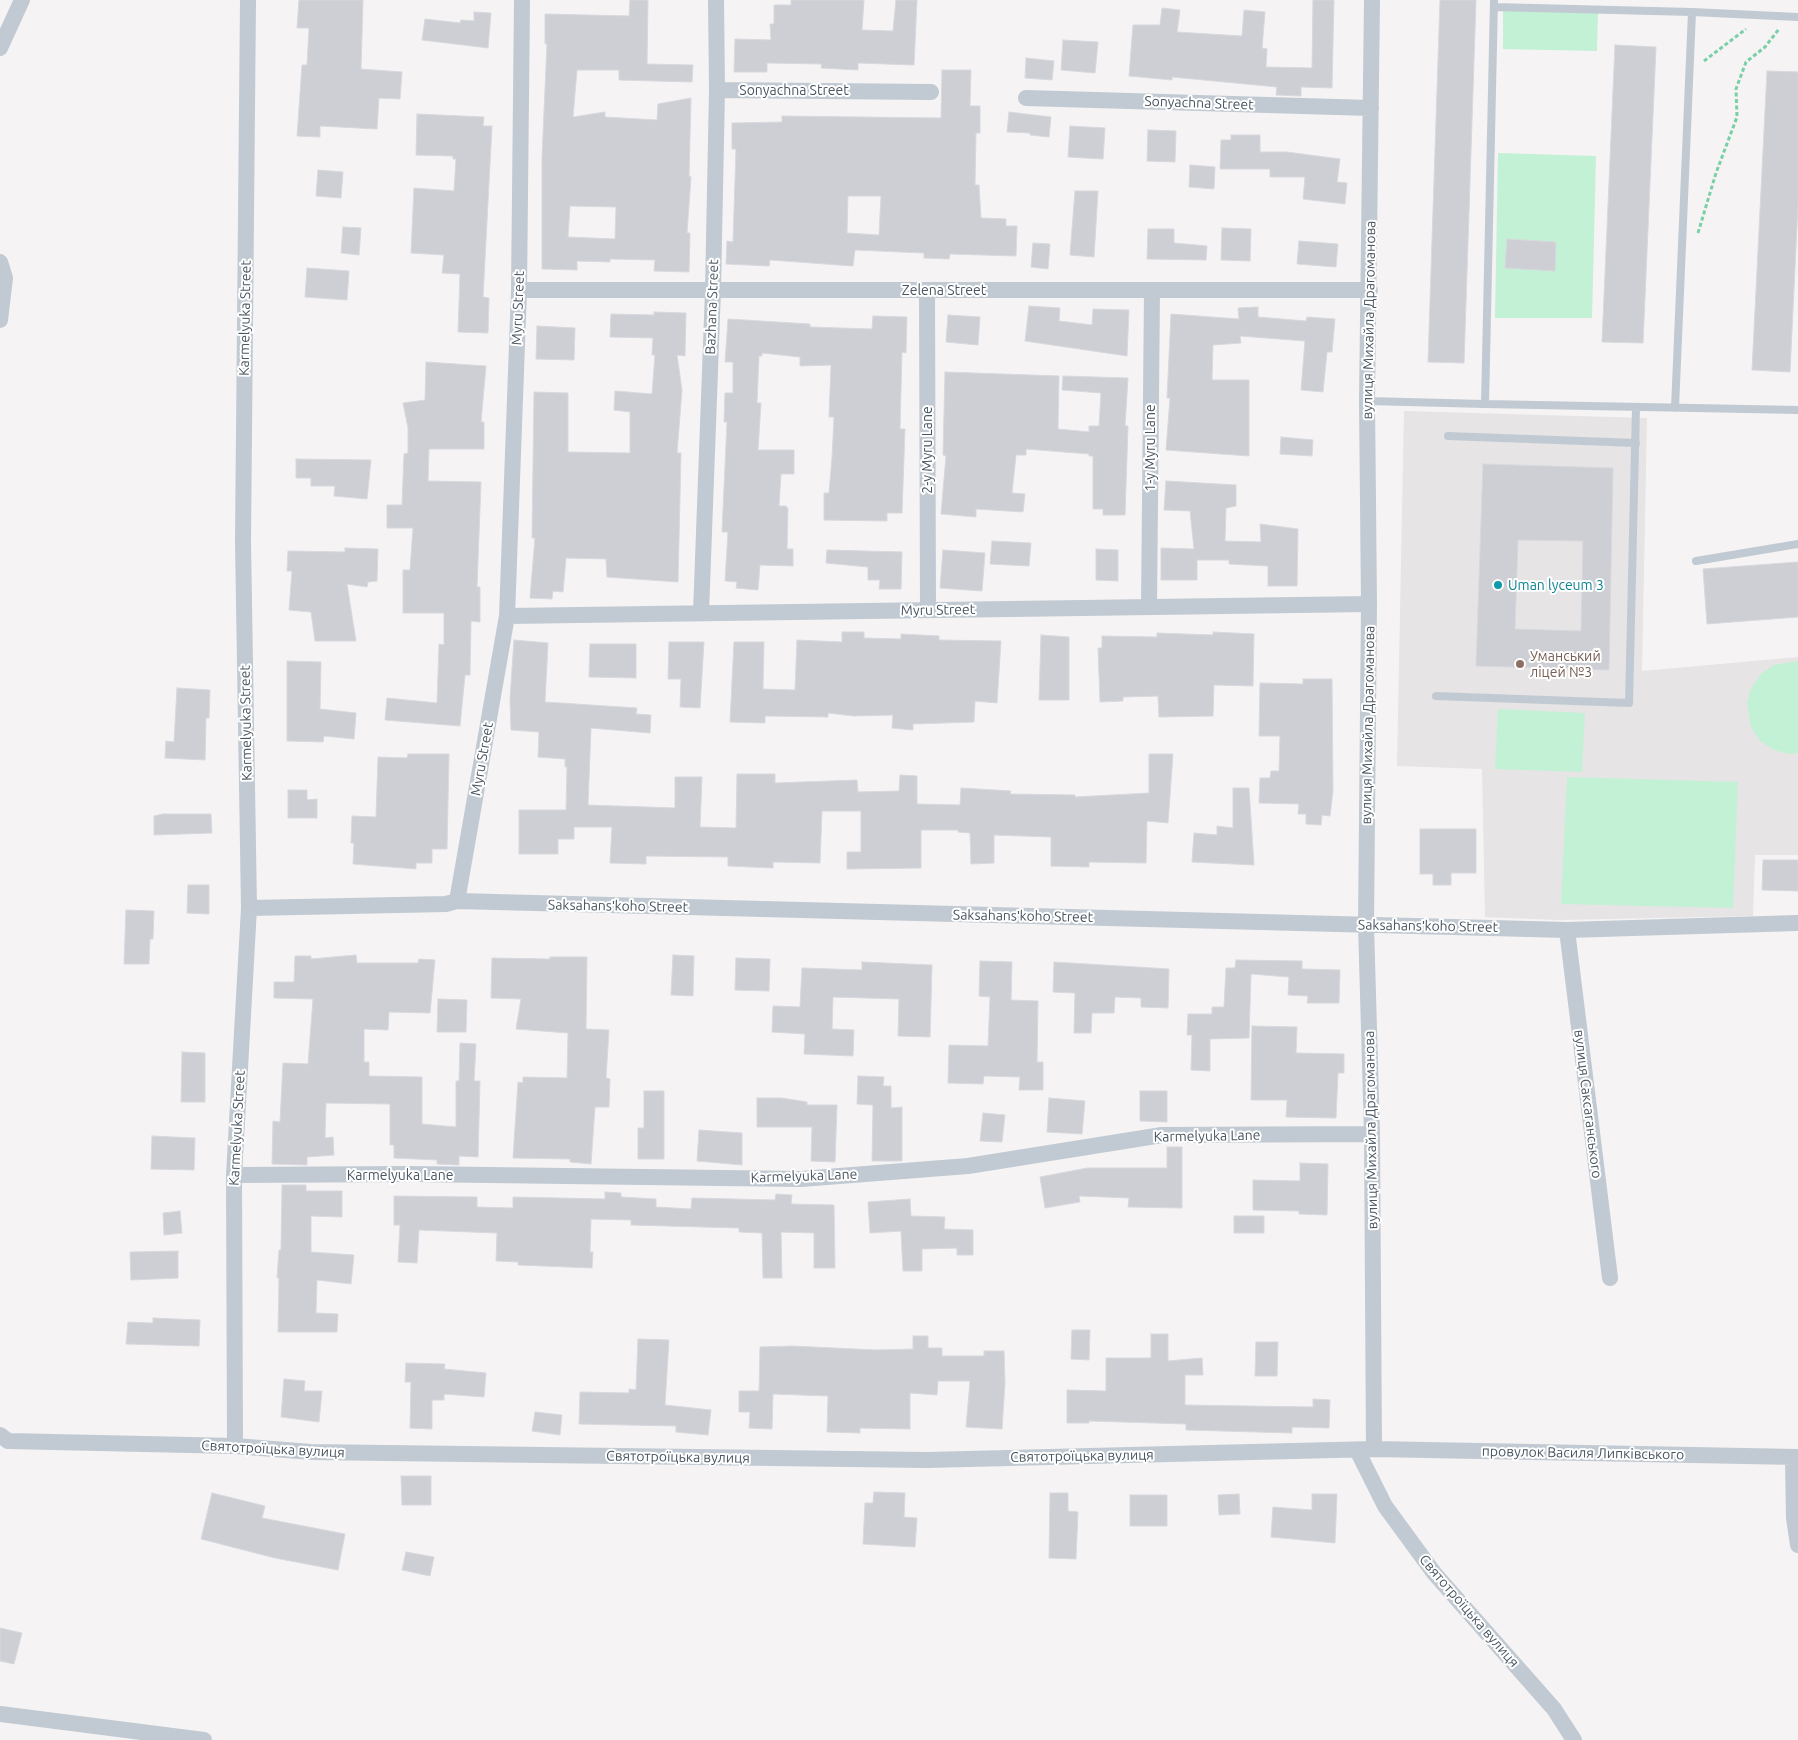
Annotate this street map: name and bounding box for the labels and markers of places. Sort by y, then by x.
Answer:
place label: Uman lyceum 3 [1508,577,1604,593]
marker: Uman lyceum 3 [1492,579,1504,591]
place label: Уманський ліцей №3 [1530,648,1601,680]
marker: Уманський ліцей №3 [1514,658,1526,670]

